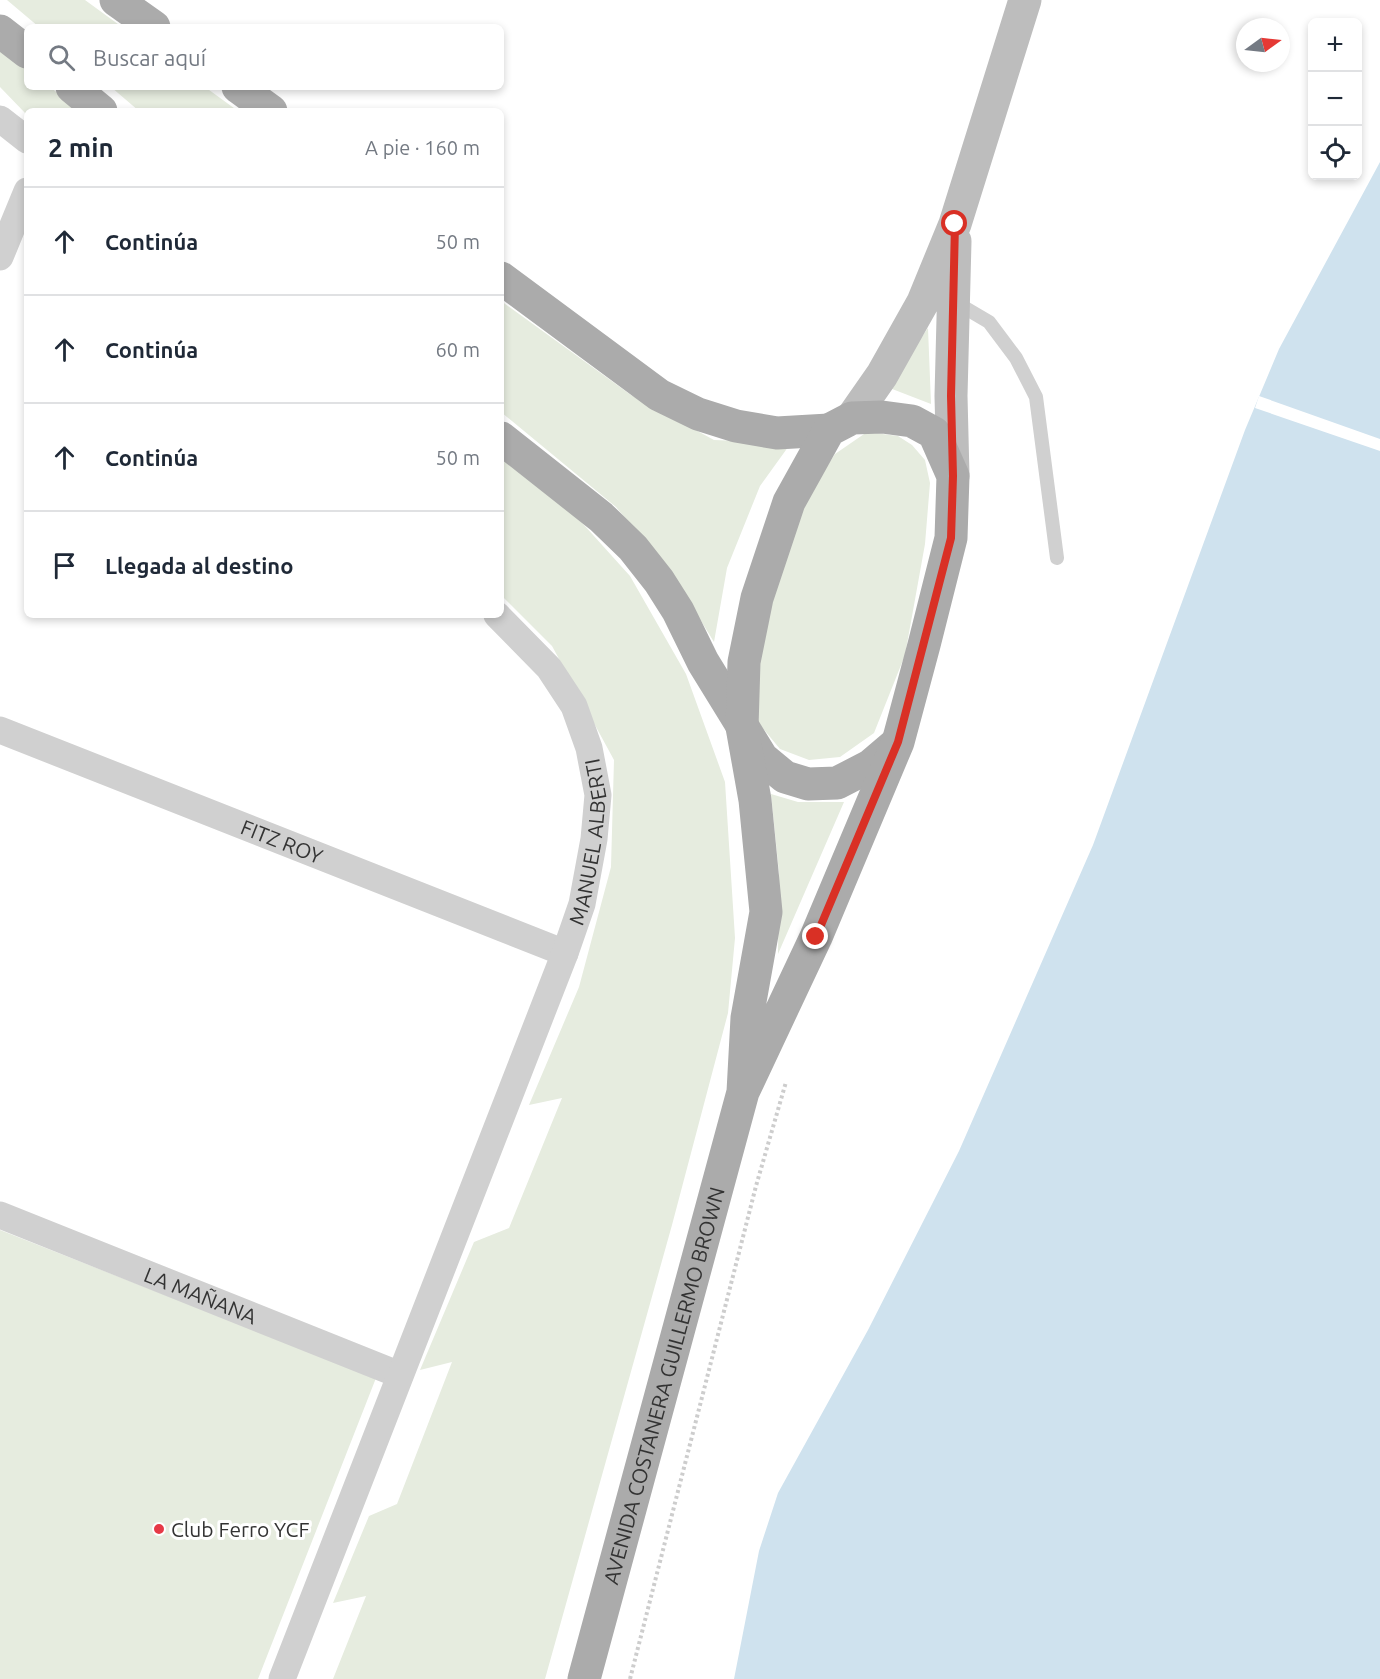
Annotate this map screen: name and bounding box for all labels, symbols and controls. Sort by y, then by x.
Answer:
north arrow [1236,18,1290,72]
map controls [1308,18,1362,180]
button: + [1308,18,1362,72]
search box [24,24,504,90]
icon: search [45,41,78,74]
text: Buscar aquí [93,45,206,70]
button: − [1308,72,1362,126]
button: locate [1308,126,1362,180]
text: 2 min [48,133,114,162]
text: A pie · 160 m [365,136,480,159]
route start [941,210,967,236]
icon: ahead [48,225,81,258]
text: Continúa [105,229,198,254]
text: 50 m [436,230,480,253]
icon: ahead [48,333,81,366]
text: Continúa [105,337,198,362]
text: 60 m [436,338,480,361]
icon: ahead [48,441,81,474]
text: Continúa [105,445,198,470]
text: 50 m [436,446,480,469]
icon: arrive [48,549,81,582]
text: Llegada al destino [105,553,293,578]
street label: MANUEL ALBERTI [564,757,611,928]
street label: FITZ ROY [238,814,326,868]
route end [802,923,828,949]
street label: AVENIDA COSTANERA GUILLERMO BROWN [598,1184,729,1587]
street label: LA MAÑANA [141,1262,261,1329]
place label: Club Ferro YCF [171,1517,309,1541]
marker: Club Ferro YCF [152,1522,166,1536]

